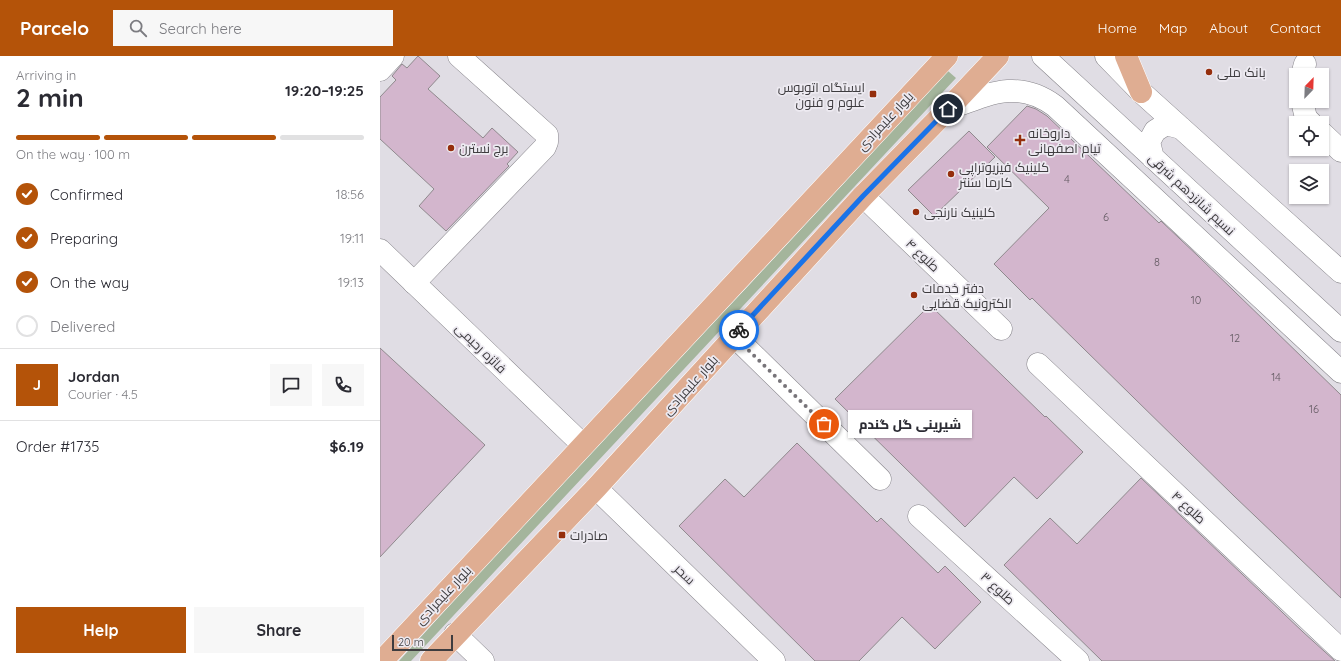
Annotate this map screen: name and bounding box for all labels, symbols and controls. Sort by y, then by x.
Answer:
search box [113,10,393,46]
text: Parcelo [20,16,89,40]
icon: search [127,17,149,39]
text: Search here [159,19,242,38]
text: Home [1098,19,1137,37]
text: Map [1159,19,1187,37]
text: About [1209,19,1248,37]
text: Contact [1270,19,1321,37]
place label: بانک ملی [1217,64,1266,80]
text: Arriving in [16,67,76,83]
marker: بانک ملی [1204,67,1214,77]
north arrow [1289,68,1329,108]
map controls [1289,68,1329,204]
place label: ایستگاه اتوبوس علوم و فنون [778,79,865,112]
text: 2 min [16,81,84,114]
text: 19:20–19:25 [285,81,364,100]
street label: بلوار علیمرادی [854,88,916,154]
marker: ایستگاه اتوبوس علوم و فنون [868,89,878,99]
pin [931,92,965,126]
icon: home [937,98,959,120]
button: locate [1289,116,1329,156]
place label: داروخانه تیام اصفهانی [1028,125,1101,158]
marker: داروخانه تیام اصفهانی [1015,135,1025,145]
place label: برج نسترن [459,140,509,157]
marker: برج نسترن [446,143,456,153]
text: On the way · 100 m [16,146,130,162]
street label: نسیم شانزدهم شرقی [1144,150,1239,240]
place label: کلینیک فیزیوتراپی کارما سنتر [958,159,1049,190]
button: layers [1289,164,1329,204]
marker: کلینیک فیزیوتراپی کارما سنتر [946,169,956,179]
house number: 4 [1064,172,1070,186]
icon: check [16,183,38,205]
text: Confirmed [50,185,123,204]
text: 18:56 [336,186,364,202]
place label: کلینیک نارنجی [924,204,995,220]
marker: کلینیک نارنجی [911,207,921,217]
house number: 6 [1103,210,1109,224]
icon: check [16,227,38,249]
text: Preparing [50,229,118,248]
text: 19:11 [340,230,364,246]
street label: طلوع ۴ [902,235,943,276]
house number: 8 [1154,255,1160,269]
icon: check [16,271,38,293]
text: On the way [50,273,129,292]
text: 19:13 [338,274,364,290]
place label: دفتر خدمات الکترونیک قضایی [922,280,1012,311]
marker: دفتر خدمات الکترونیک قضایی [909,290,919,300]
house number: 10 [1191,293,1201,307]
courier [719,310,759,350]
text: Delivered [50,317,115,336]
icon: bike [728,319,750,341]
street label: فائزه رحیمی [452,320,510,376]
house number: 12 [1230,331,1240,345]
street label: بلوار علیمرادی [659,352,721,418]
button: chat [270,364,312,406]
button: phone [322,364,364,406]
text: Jordan [68,367,120,386]
house number: 14 [1271,370,1281,384]
text: J [33,375,41,394]
text: Courier · 4.5 [68,386,138,402]
house number: 16 [1309,402,1319,416]
pin [807,407,841,441]
callout: شیرینی گل گندم [848,410,972,438]
icon: bag [813,413,835,435]
text: شیرینی گل گندم [859,416,961,432]
text: Order #1735 [16,437,99,456]
text: $6.19 [329,437,364,456]
street label: طلوع ۴ [1168,487,1209,527]
place label: صادرات [570,527,608,543]
marker: صادرات [557,530,567,540]
street label: سحر [671,560,699,588]
street label: بلوار علیمرادی [412,562,474,628]
street label: طلوع ۳ [977,568,1018,608]
button: Help [16,607,186,653]
button: Share [194,607,364,653]
scale bar [392,633,453,652]
text: 20 m [398,635,424,649]

